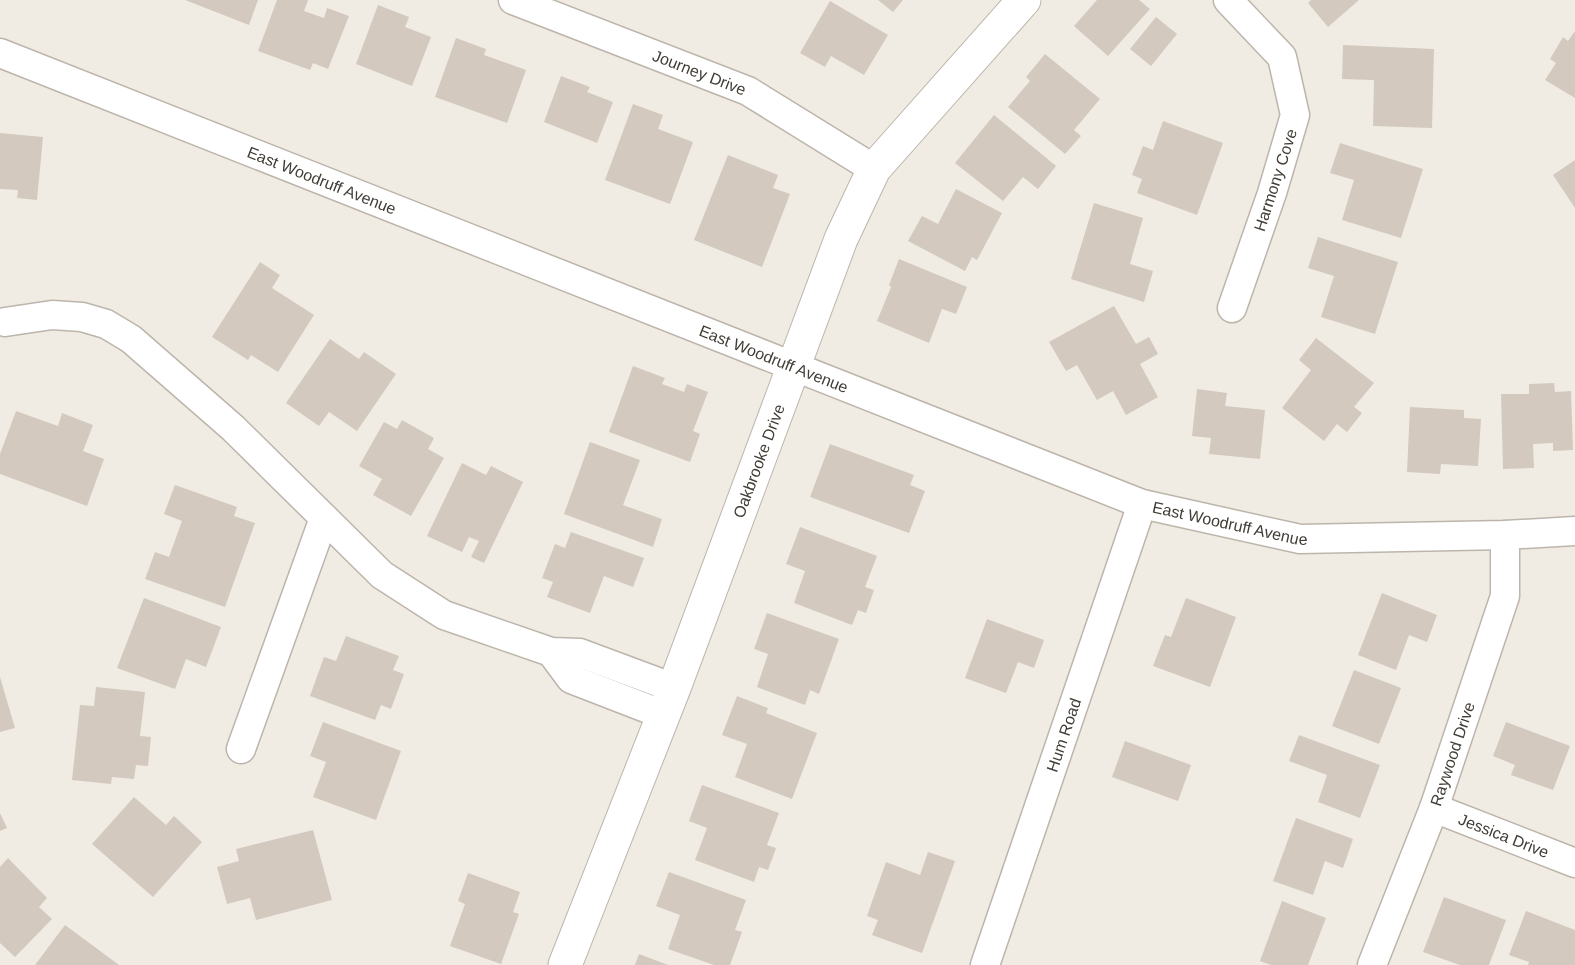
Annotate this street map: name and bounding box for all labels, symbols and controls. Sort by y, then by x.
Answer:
street label: Journey Drive [650,47,749,98]
street label: Harmony Cove [1251,127,1300,234]
street label: East Woodruff Avenue [245,144,399,218]
street label: East Woodruff Avenue [697,322,851,396]
street label: Oakbrooke Drive [730,402,788,520]
street label: East Woodruff Avenue [1151,499,1308,548]
street label: Hum Road [1043,696,1084,774]
street label: Raywood Drive [1427,700,1478,808]
street label: Jessica Drive [1456,811,1551,861]

